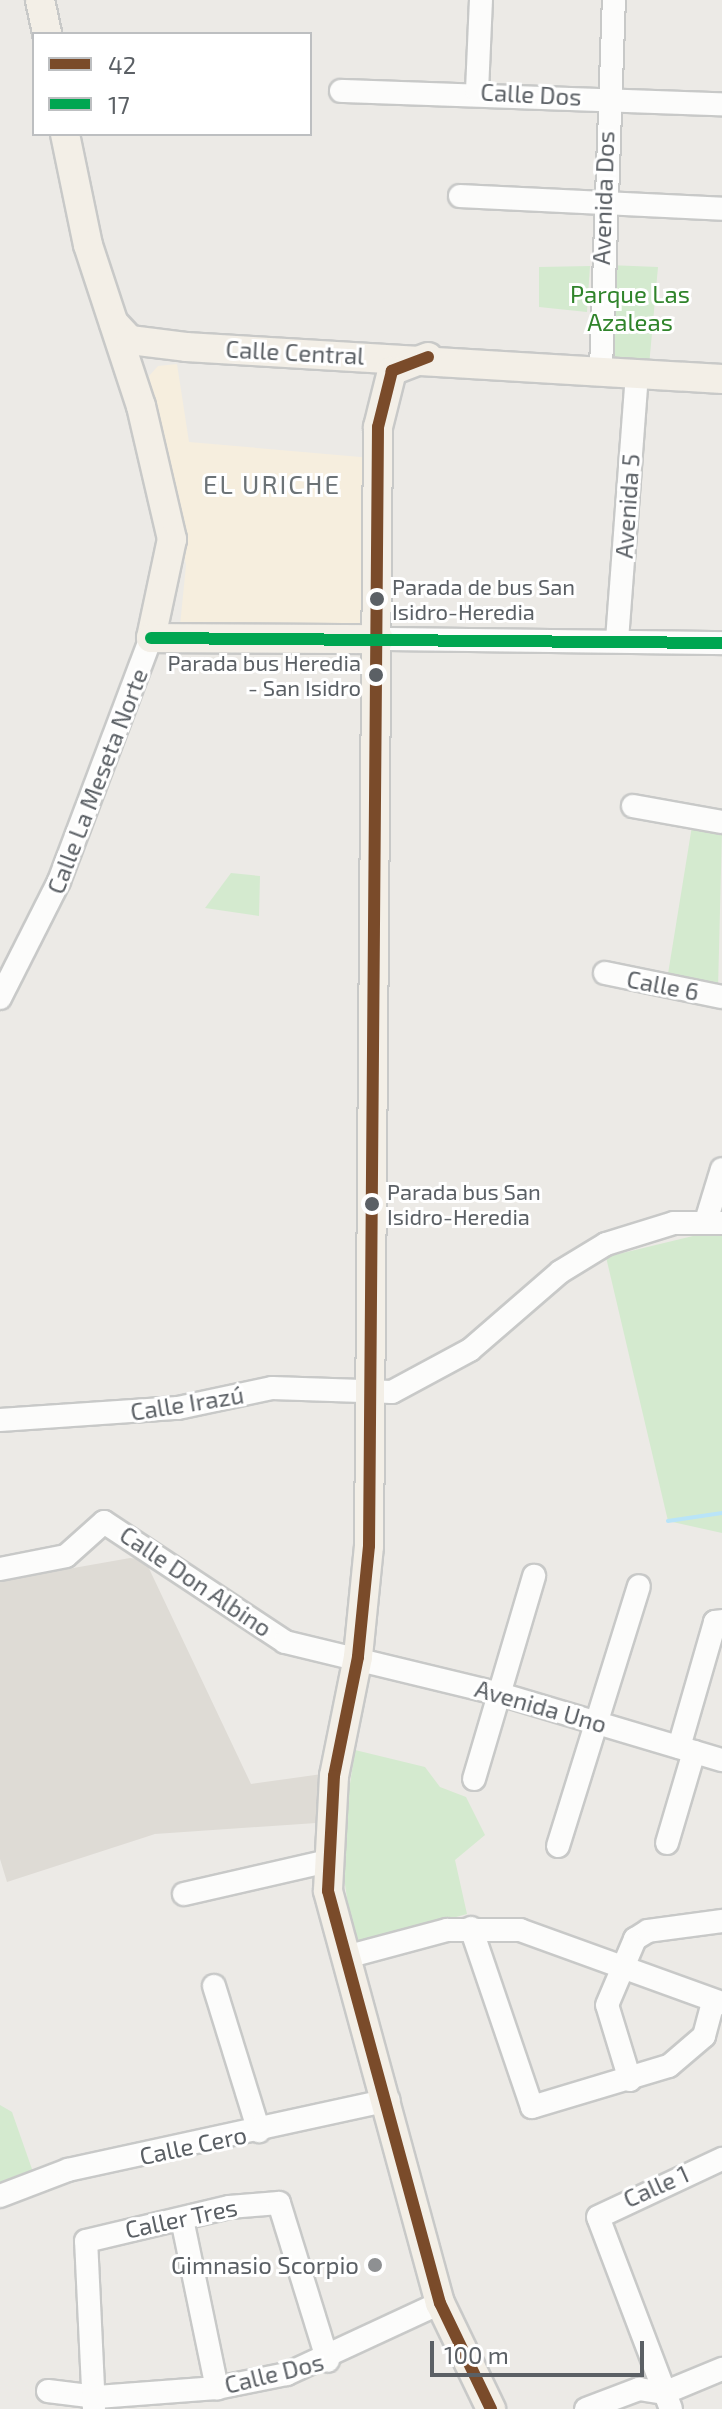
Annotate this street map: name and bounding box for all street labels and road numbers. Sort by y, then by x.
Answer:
street label: Calle Dos [480,77,582,111]
street label: Avenida Dos [586,131,620,265]
street label: Calle Central [225,334,365,370]
street label: Avenida 5 [609,453,645,559]
street label: Calle La Meseta Norte [41,664,153,898]
street label: Calle 6 [624,964,702,1006]
street label: Calle Irazú [128,1380,246,1426]
street label: Calle Don Albino [114,1519,278,1643]
street label: Avenida Uno [472,1673,610,1739]
street label: Calle Cero [137,2120,249,2170]
street label: Calle 1 [619,2159,693,2213]
street label: Caller Tres [122,2192,240,2244]
street label: Calle Dos [221,2347,327,2399]

